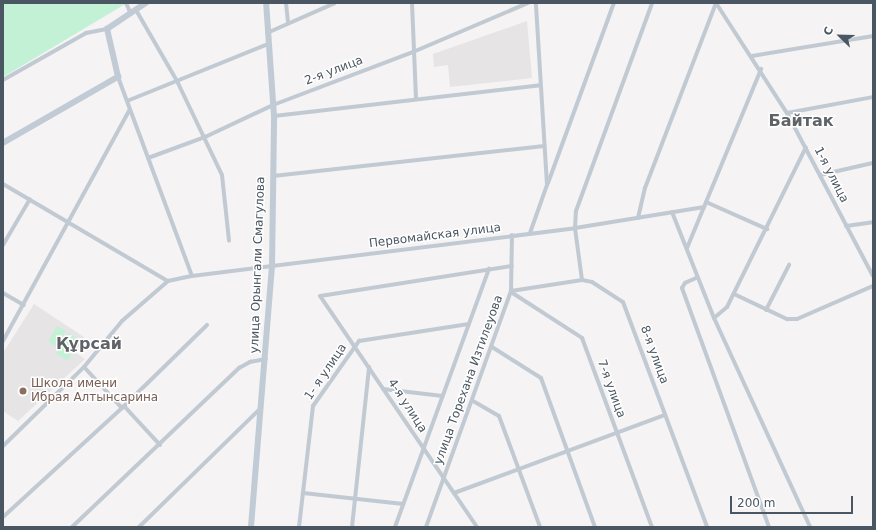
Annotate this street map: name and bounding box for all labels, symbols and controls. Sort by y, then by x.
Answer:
north arrow [820,16,860,56]
text: С [821,25,836,37]
street label: 2-я улица [303,53,365,89]
district label: Байтак [768,111,834,131]
street label: 1-я улица [811,145,851,205]
street label: улица Орынгали Смагулова [248,176,268,354]
street label: Первомайская улица [368,221,502,251]
street label: улица Торехана Изтилеуова [432,293,506,467]
street label: 8-я улица [637,324,671,386]
district label: Құрсай [56,334,122,354]
street label: 1- я улица [302,341,350,403]
street label: 7-я улица [594,358,628,420]
street label: 4-я улица [384,376,430,436]
place label: Школа имени Ибрая Алтынсарина [31,377,158,405]
marker: Школа имени Ибрая Алтынсарина [18,386,28,396]
scale bar [732,488,855,514]
text: 200 m [737,496,775,510]

